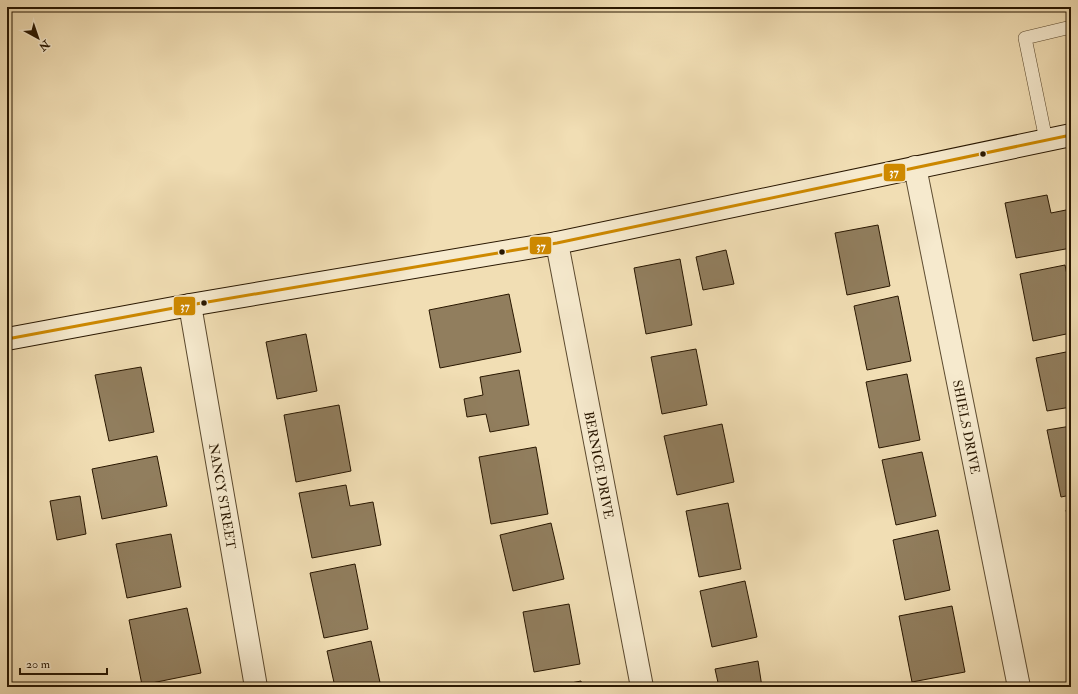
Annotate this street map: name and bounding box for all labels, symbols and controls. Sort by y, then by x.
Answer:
north arrow [18,18,58,58]
text: N [35,36,53,54]
unlabelled marker [978,149,988,159]
line badge: 37 [883,163,906,182]
text: 37 [889,166,900,179]
line badge: 37 [529,236,552,255]
text: 37 [536,240,547,253]
unlabelled marker [497,247,507,257]
line badge: 37 [173,296,196,316]
unlabelled marker [199,298,209,308]
text: 37 [180,300,191,313]
street label: SHIELS DRIVE [949,379,983,475]
street label: BERNICE DRIVE [580,410,617,520]
street label: NANCY STREET [205,442,239,551]
scale bar [20,650,107,676]
text: 20 m [26,657,51,672]

